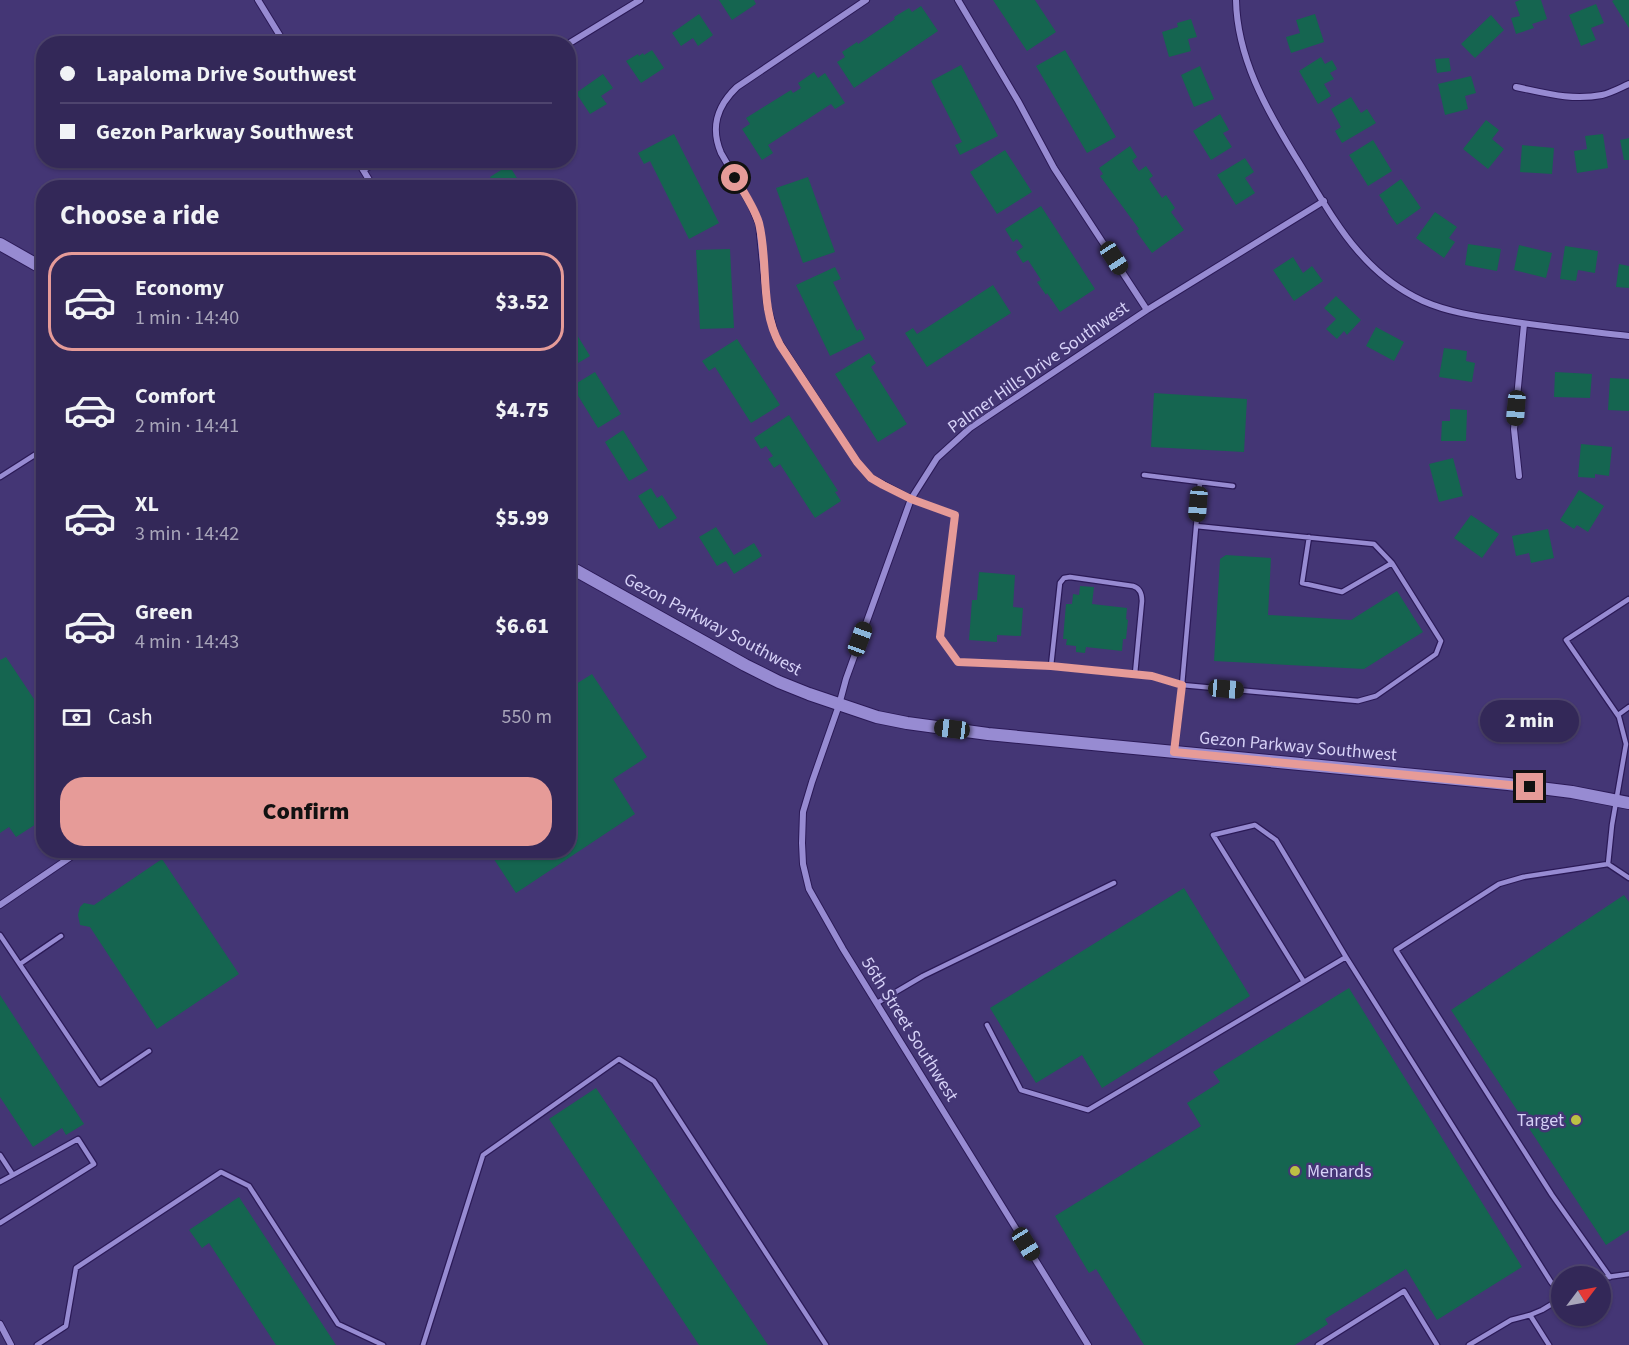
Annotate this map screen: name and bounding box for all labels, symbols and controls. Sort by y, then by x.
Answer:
text: Lapaloma Drive Southwest [96,58,356,90]
text: Gezon Parkway Southwest [96,116,353,148]
route start [721,164,748,191]
text: Choose a ride [60,196,220,235]
car [1097,238,1131,278]
text: Economy [135,272,224,304]
icon: car [63,275,117,329]
text: $3.52 [495,286,549,318]
street label: Palmer Hills Drive Southwest [943,295,1134,440]
text: 1 min · 14:40 [135,304,239,332]
text: Comfort [135,380,216,412]
icon: car [63,383,117,437]
car [1505,389,1527,427]
text: $4.75 [495,394,549,426]
text: 2 min · 14:41 [135,412,239,440]
car [1187,485,1209,523]
text: XL [135,488,159,520]
icon: car [63,491,117,545]
text: $5.99 [495,502,549,534]
text: 3 min · 14:42 [135,520,239,548]
street label: Gezon Parkway Southwest [619,567,806,682]
text: Green [135,596,193,628]
icon: car [63,599,117,653]
text: $6.61 [495,610,549,642]
car [845,619,875,659]
text: 4 min · 14:43 [135,628,239,656]
car [1207,678,1245,700]
callout: 2 min [1480,700,1580,742]
icon: cash [60,701,93,734]
text: Cash [108,701,153,733]
text: 550 m [502,703,552,731]
text: 2 min [1505,707,1554,735]
car [933,718,971,740]
street label: Gezon Parkway Southwest [1198,725,1398,768]
route end [1516,773,1543,800]
button: Confirm [60,777,552,846]
street label: 56th Street Southwest [855,952,964,1106]
place label: Target [1517,1108,1564,1133]
marker: Target [1569,1113,1583,1127]
place label: Menards [1307,1159,1372,1184]
marker: Menards [1288,1164,1302,1178]
car [1009,1224,1043,1264]
north arrow [1551,1266,1611,1326]
map controls [1551,1266,1611,1326]

